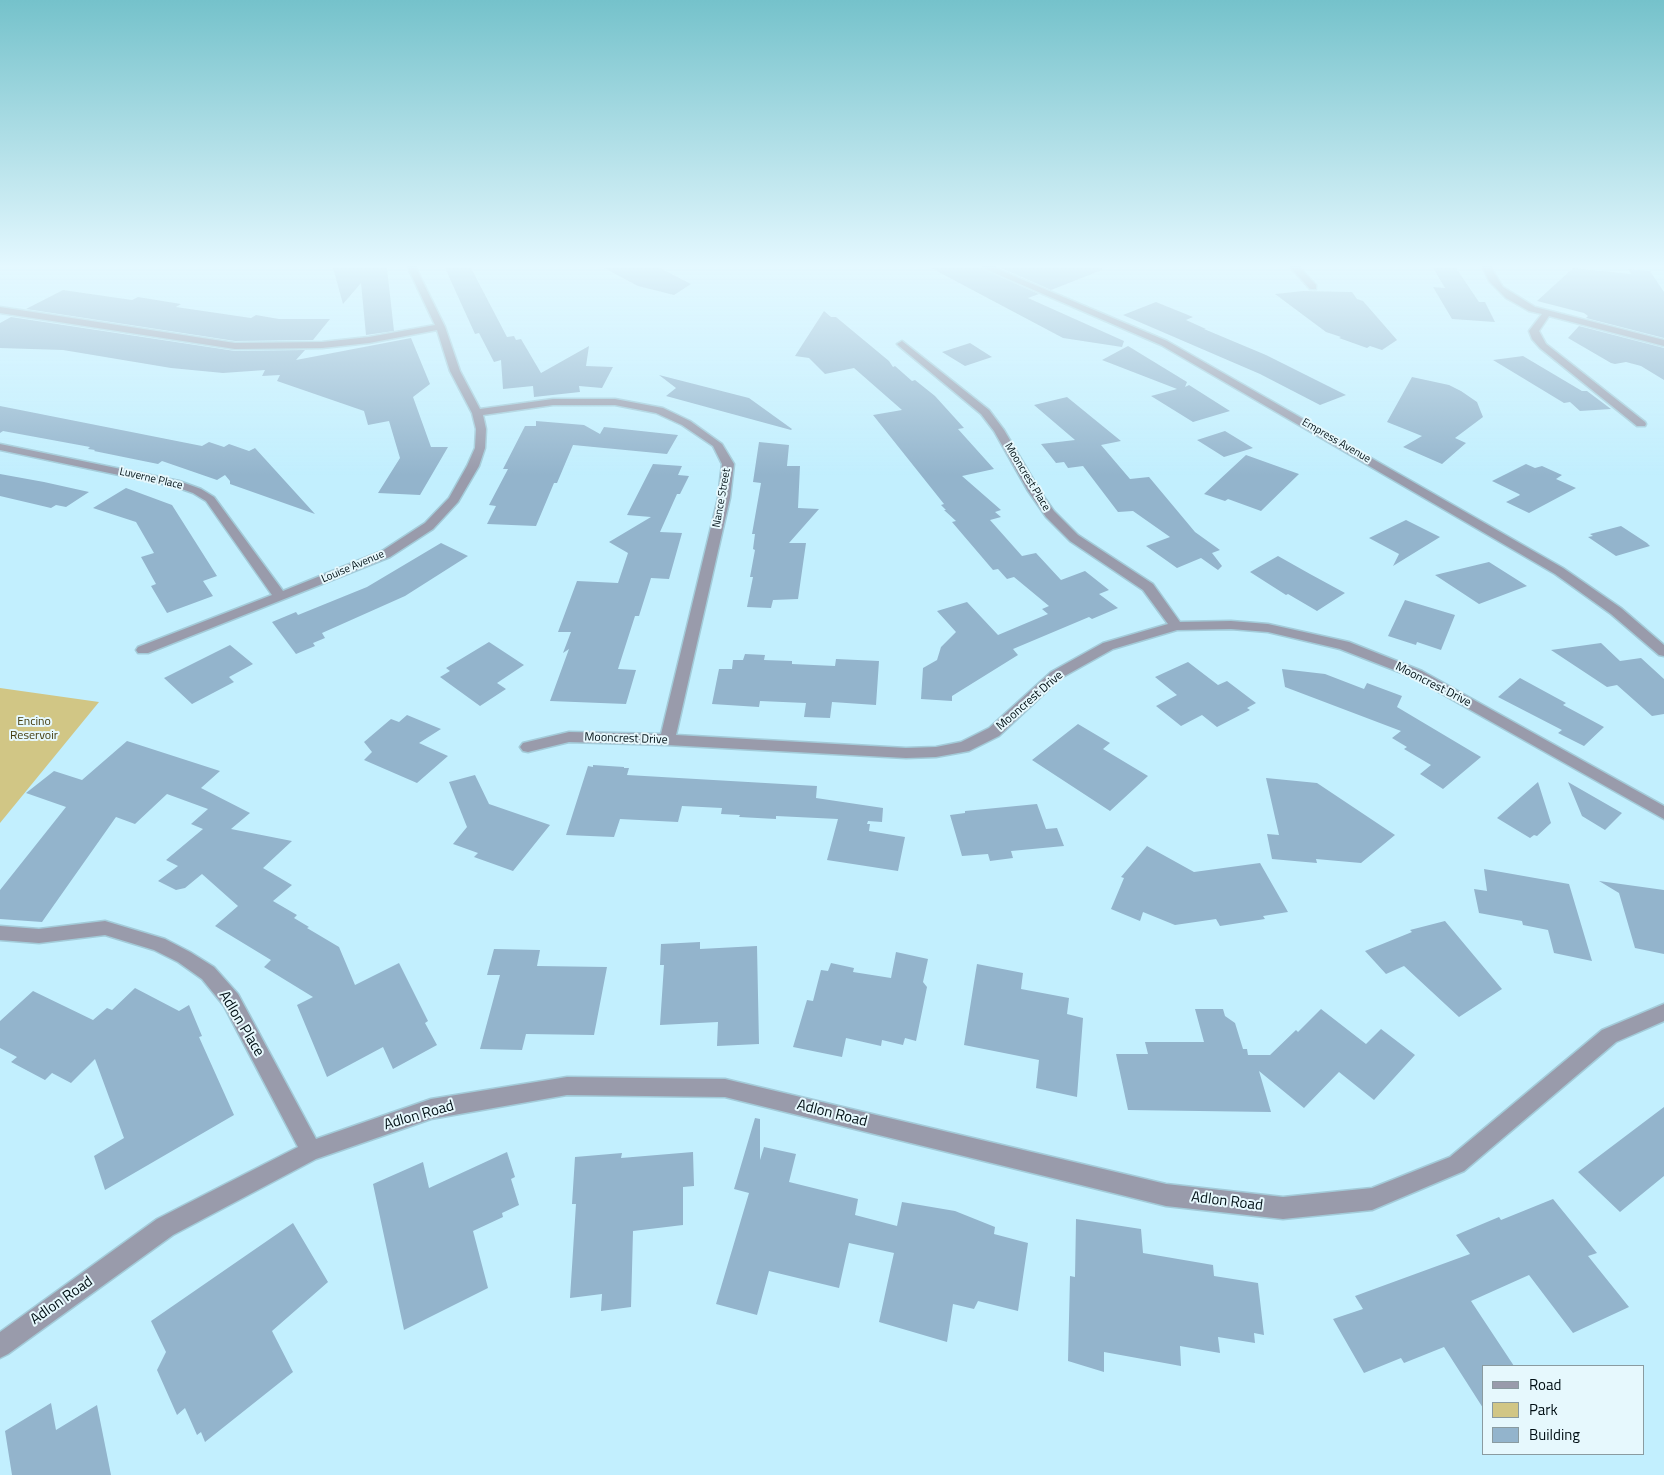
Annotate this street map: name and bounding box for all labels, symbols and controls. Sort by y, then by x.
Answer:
street label: Empress Avenue [1299,416,1373,466]
street label: Mooncrest Place [1002,441,1052,513]
street label: Luverne Place [118,465,184,493]
street label: Nance Street [710,467,734,529]
street label: Louise Avenue [320,548,386,586]
street label: Mooncrest Drive [1393,660,1473,710]
street label: Mooncrest Drive [994,668,1066,734]
park label: Encino Reservoir [10,715,58,743]
street label: Mooncrest Drive [584,730,668,748]
street label: Adlon Place [214,988,268,1060]
street label: Adlon Road [382,1097,456,1135]
street label: Adlon Road [795,1097,869,1131]
street label: Adlon Road [1190,1189,1264,1215]
street label: Adlon Road [27,1273,97,1329]
legend [1482,1365,1644,1455]
text: Road [1529,1373,1561,1396]
text: Park [1529,1398,1558,1421]
text: Building [1529,1423,1580,1446]

